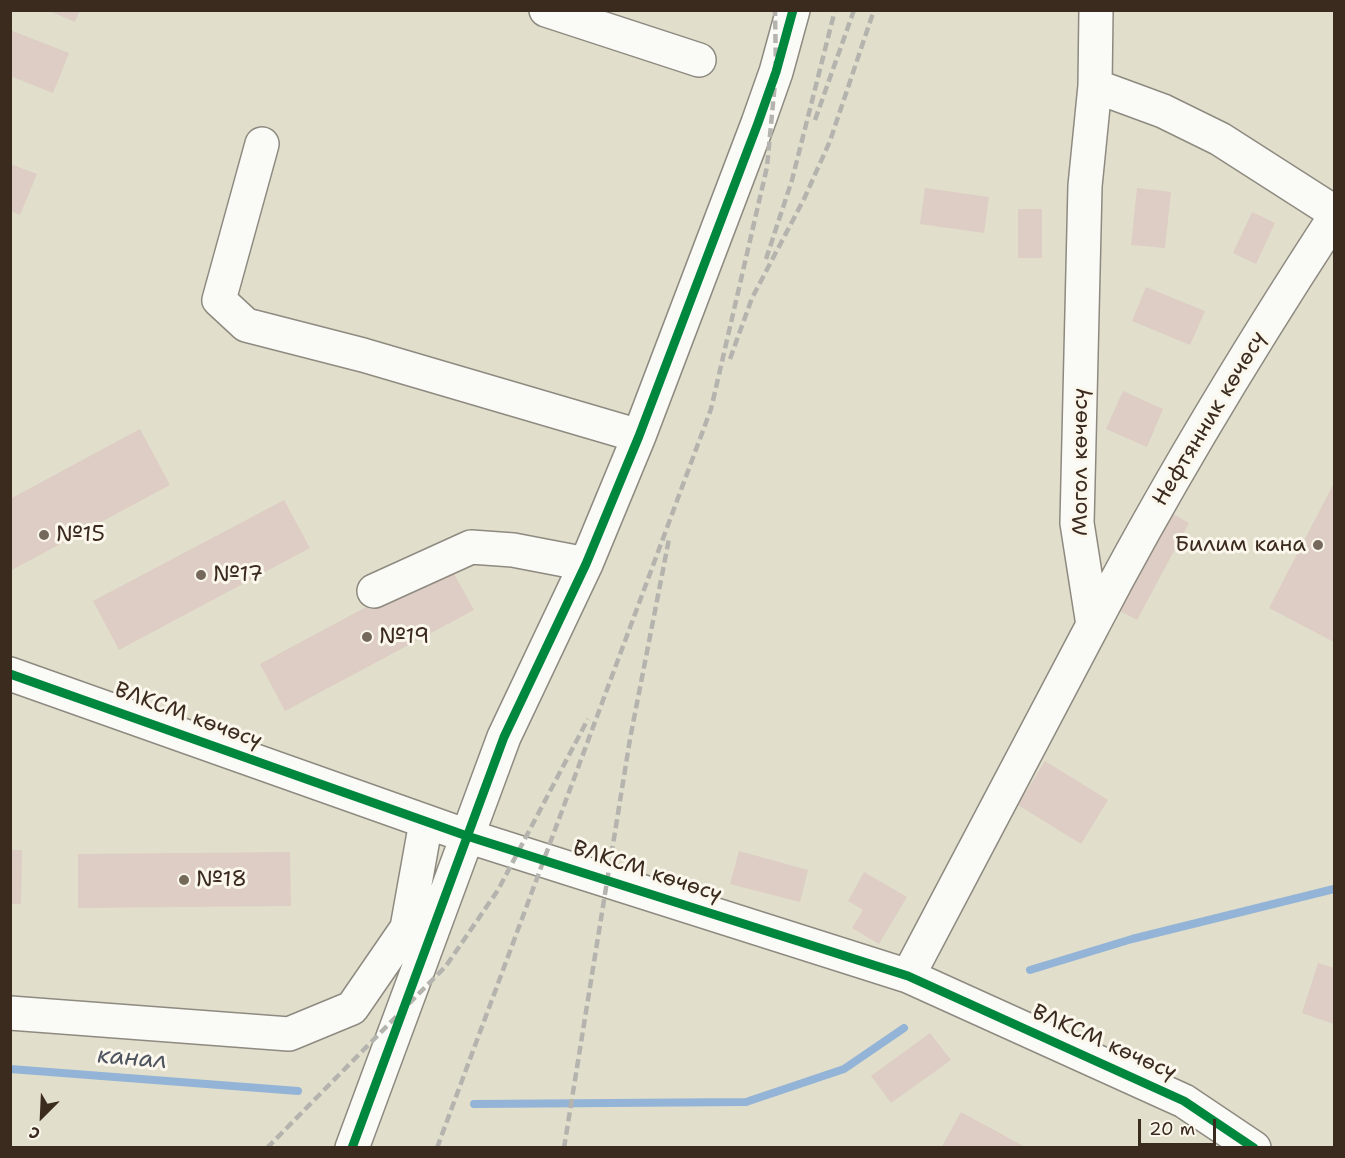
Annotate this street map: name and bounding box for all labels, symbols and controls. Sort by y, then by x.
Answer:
street label: Нефтянник көчөсү [1147,327,1273,511]
street label: Могол көчөсү [1068,388,1094,536]
place label: №15 [56,522,105,548]
marker: №15 [37,528,51,542]
place label: Билим кана [1175,532,1306,558]
marker: Билим кана [1311,538,1325,552]
place label: №17 [213,562,263,588]
marker: №17 [194,568,208,582]
place label: №19 [379,624,429,650]
marker: №19 [360,630,374,644]
street label: ВЛКСМ көчөсү [111,677,265,755]
street label: ВЛКСМ көчөсү [569,835,725,909]
place label: №18 [196,867,247,893]
marker: №18 [177,873,191,887]
street label: ВЛКСМ көчөсү [1028,999,1180,1087]
water label: канал [96,1042,168,1076]
north arrow [12,1086,72,1146]
scale bar [1141,1107,1219,1145]
text: 20 m [1149,1117,1195,1141]
text: С [26,1121,43,1144]

